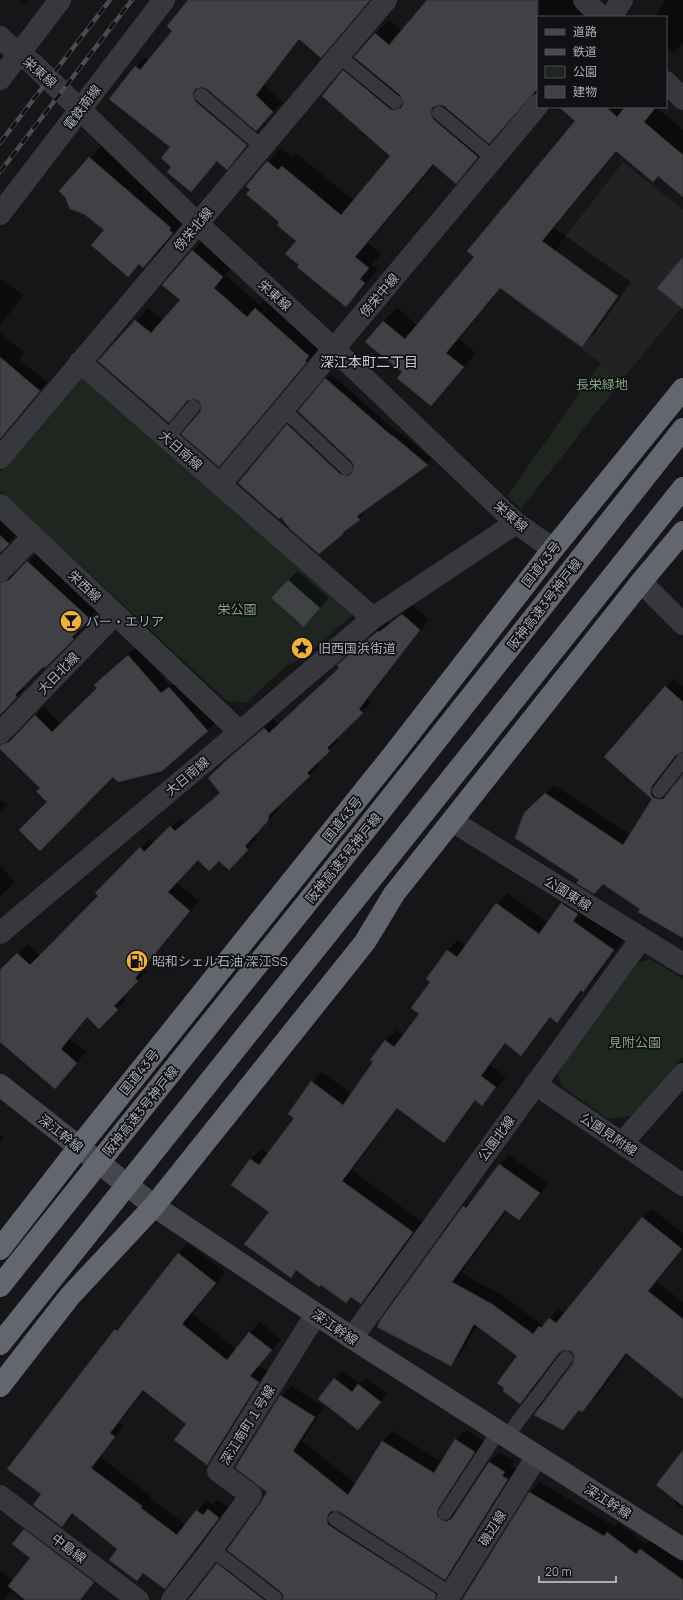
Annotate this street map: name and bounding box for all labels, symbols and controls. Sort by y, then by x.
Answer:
legend [537,16,667,108]
text: 道路 [573,23,597,40]
text: 鉄道 [573,43,597,60]
street label: 栄東線 [19,52,61,92]
text: 公園 [573,63,597,80]
street label: 電鉄南線 [59,81,105,133]
text: 建物 [573,83,597,100]
street label: 傍栄北線 [169,203,217,255]
street label: 傍栄中線 [355,269,403,321]
street label: 栄東線 [254,275,296,315]
district label: 深江本町二丁目 [320,352,418,371]
park label: 長栄緑地 [576,375,628,393]
street label: 大日南線 [155,426,207,474]
street label: 栄東線 [490,496,532,536]
street label: 国道43号 [517,537,565,591]
street label: 阪神高速3号神戸線 [503,555,585,653]
street label: 栄西線 [65,566,105,606]
park label: 栄公園 [217,600,257,618]
bar icon: バー・エリア [58,608,84,634]
place label: バー・エリア [86,612,164,630]
place icon: 旧西国浜街道 [289,635,315,661]
place label: 旧西国浜街道 [318,639,396,657]
street label: 大日北線 [33,648,83,698]
street label: 大日南線 [161,752,213,800]
street label: 国道43号 [318,792,366,846]
street label: 阪神高速3号神戸線 [301,809,385,907]
street label: 公園東線 [541,872,595,914]
fuel station icon: 昭和シェル石油 深江SS [124,948,150,974]
place label: 昭和シェル石油 深江SS [152,952,288,970]
park label: 見附公園 [609,1033,661,1051]
street label: 国道43号 [115,1045,163,1099]
street label: 阪神高速3号神戸線 [98,1062,182,1160]
street label: 公園見附線 [577,1108,641,1160]
street label: 深江幹線 [35,1110,87,1156]
street label: 公園北線 [473,1112,519,1164]
street label: 深江幹線 [308,1305,362,1349]
street label: 深江南町１号線 [215,1382,279,1468]
street label: 深江幹線 [581,1480,635,1522]
street label: 磯辺線 [474,1507,510,1549]
street label: 中島線 [48,1529,90,1567]
scale bar [539,1558,616,1584]
text: 20 m [545,1563,572,1580]

